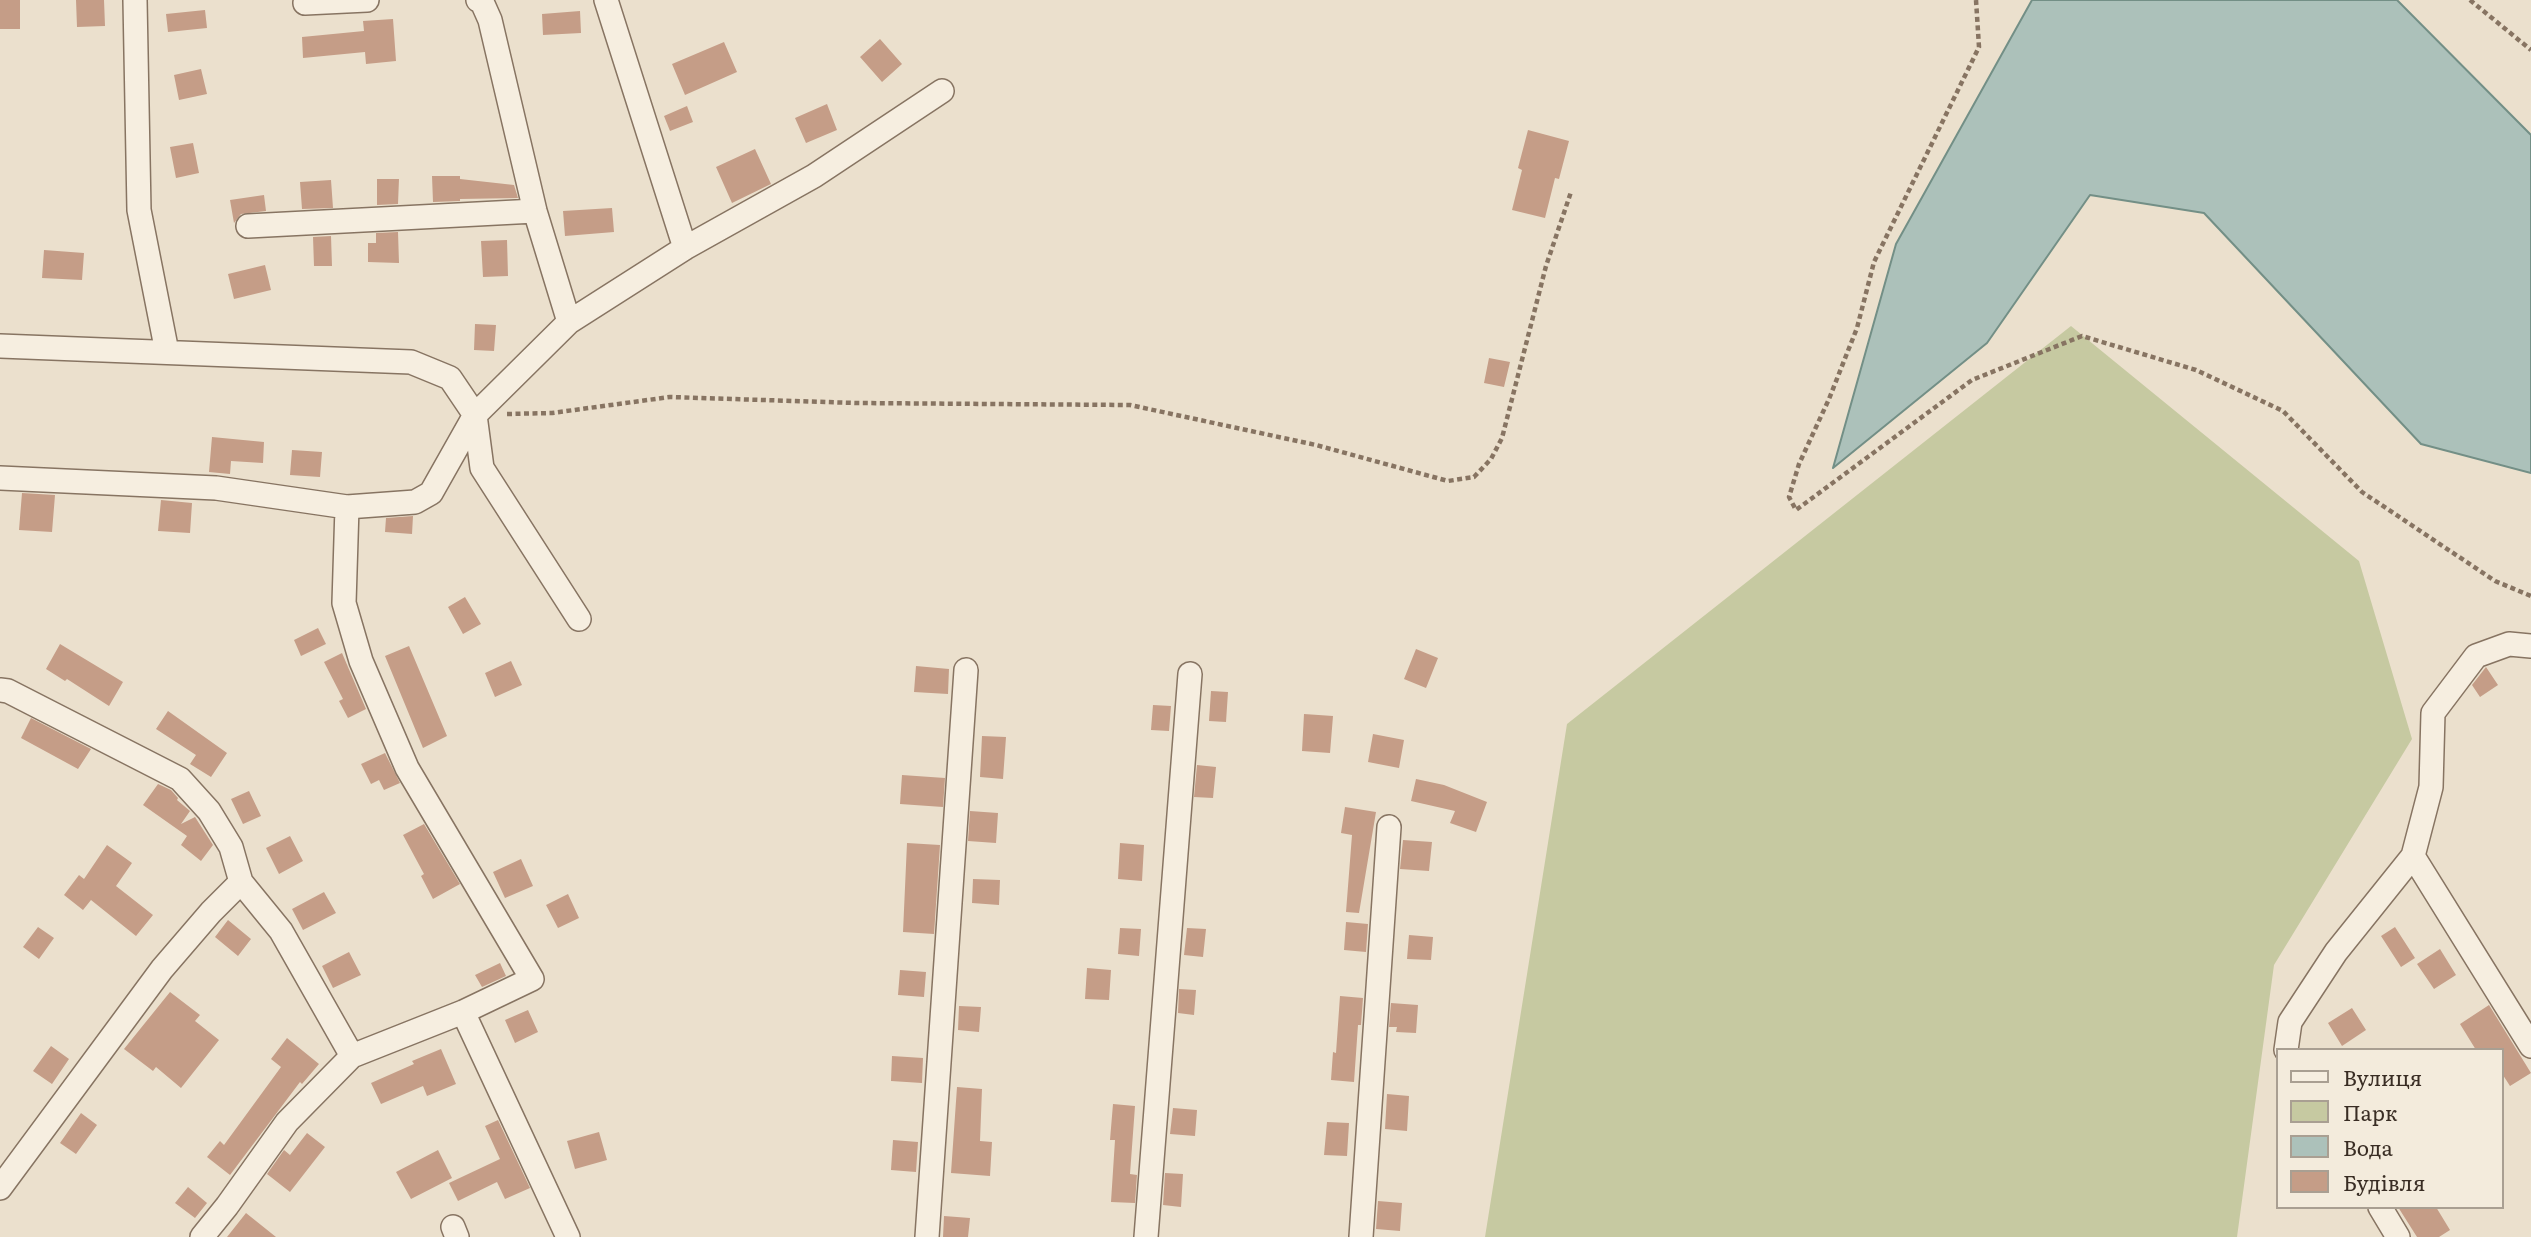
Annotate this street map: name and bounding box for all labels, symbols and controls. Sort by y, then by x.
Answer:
legend [2276,1048,2503,1209]
text: Вулиця [2343,1061,2422,1092]
text: Парк [2343,1096,2397,1127]
text: Вода [2343,1131,2393,1162]
text: Будівля [2343,1166,2425,1197]

